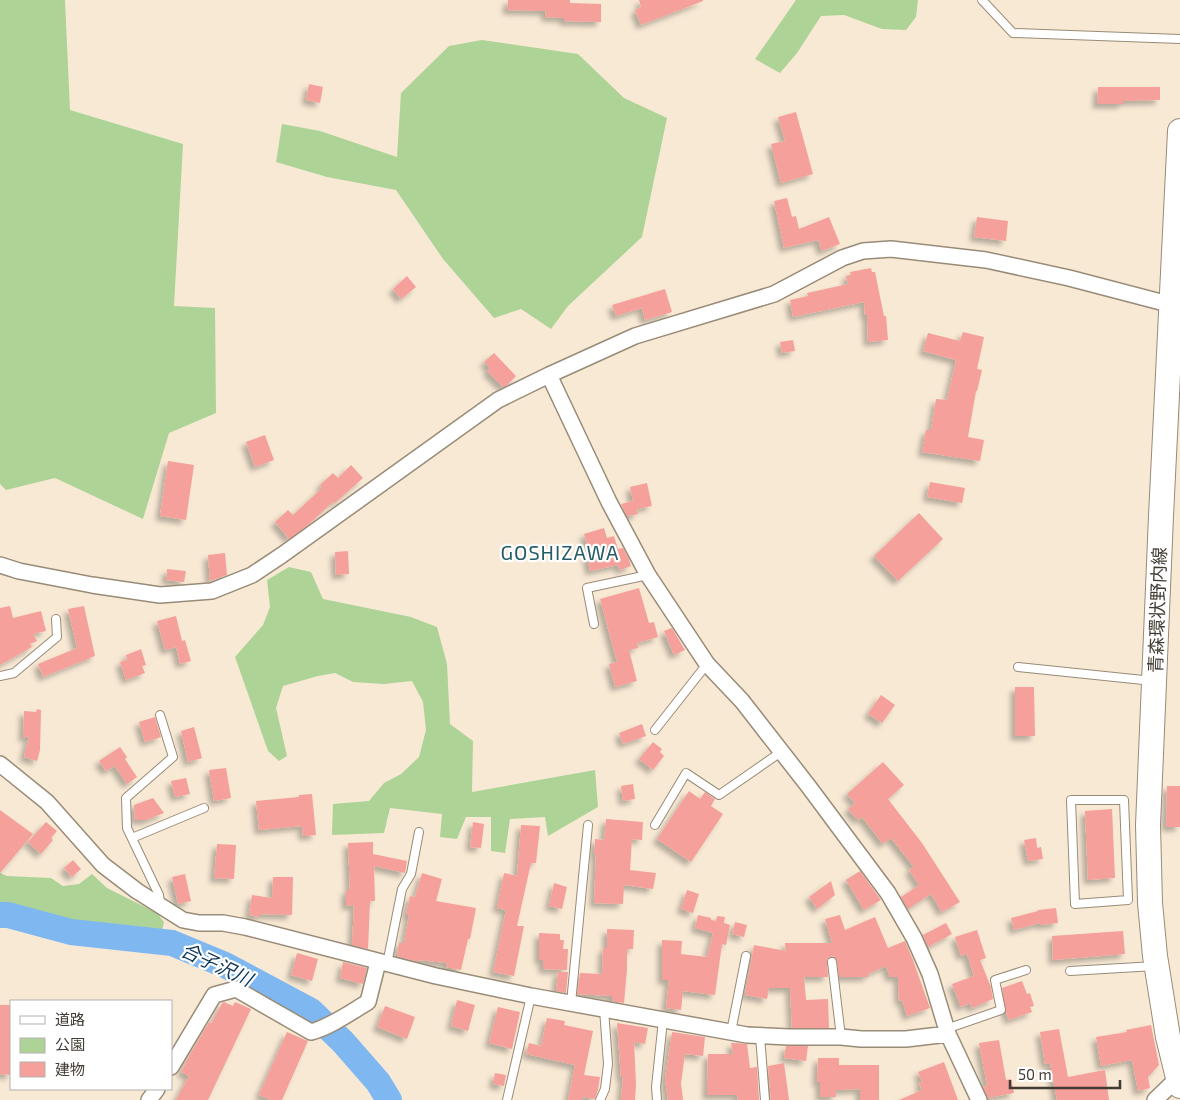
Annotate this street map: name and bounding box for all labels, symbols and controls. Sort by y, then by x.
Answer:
district label: GOSHIZAWA [500,540,620,564]
street label: 青森環状野内線 [1144,547,1170,673]
water label: 合子沢川 [178,938,258,991]
legend [10,1000,172,1090]
text: 道路 [55,1010,85,1028]
text: 公園 [55,1035,85,1053]
scale bar [1010,1058,1120,1090]
text: 建物 [55,1060,85,1078]
text: 50 m [1018,1065,1052,1083]

